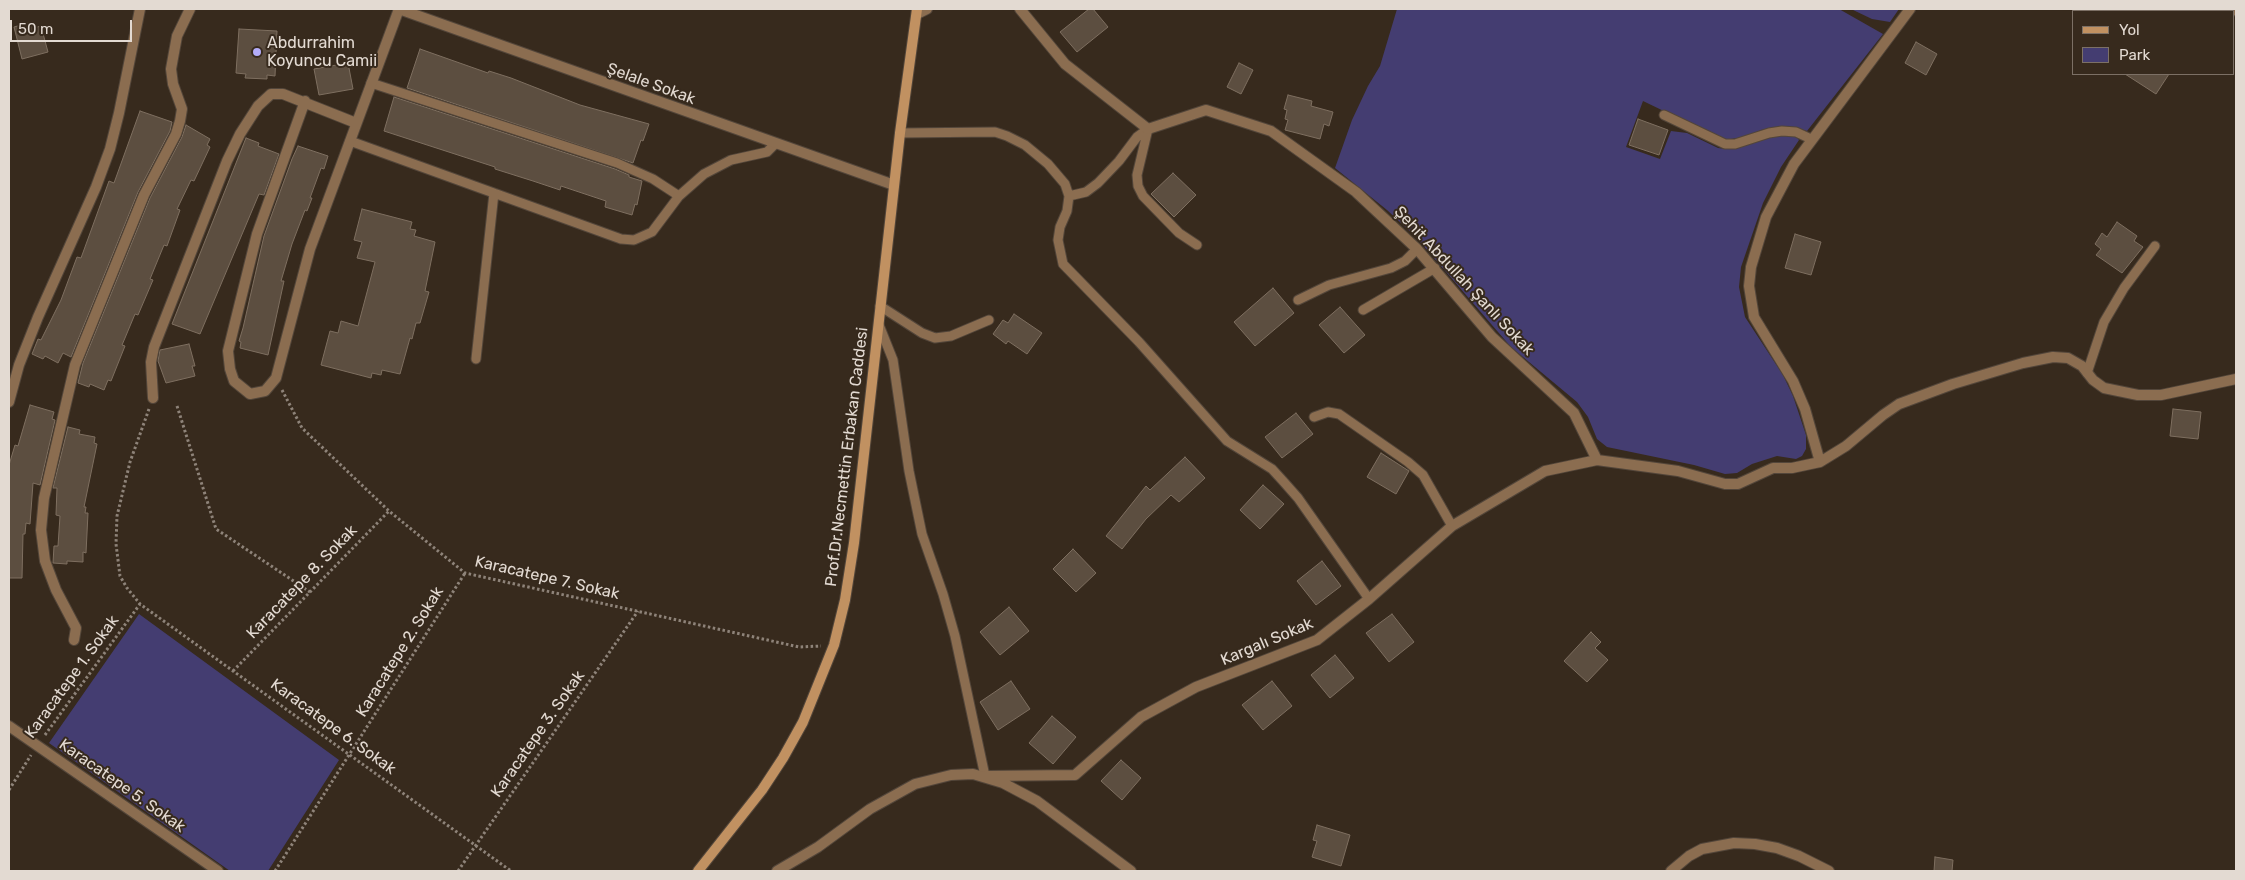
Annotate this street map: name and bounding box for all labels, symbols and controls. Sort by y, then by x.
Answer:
scale bar [12,10,135,42]
legend [2072,10,2235,75]
text: 50 m [18,20,53,38]
text: Yol [2119,21,2140,39]
place label: Abdurrahim Koyuncu Camii [267,33,377,71]
marker: Abdurrahim Koyuncu Camii [251,46,263,58]
text: Park [2119,46,2150,64]
street label: Şelale Sokak [604,59,698,109]
street label: Şehit Abdullah Şanlı Sokak [1390,202,1538,360]
street label: Prof.Dr.Necmettin Erbakan Caddesi [822,326,872,588]
street label: Karacatepe 8. Sokak [243,521,361,643]
street label: Karacatepe 7. Sokak [473,552,621,604]
street label: Karacatepe 2. Sokak [352,583,448,721]
street label: Karacatepe 1. Sokak [21,612,123,742]
street label: Kargalı Sokak [1218,614,1316,670]
street label: Karacatepe 3. Sokak [487,667,589,801]
street label: Karacatepe 6. Sokak [267,675,399,779]
street label: Karacatepe 5. Sokak [55,735,189,837]

